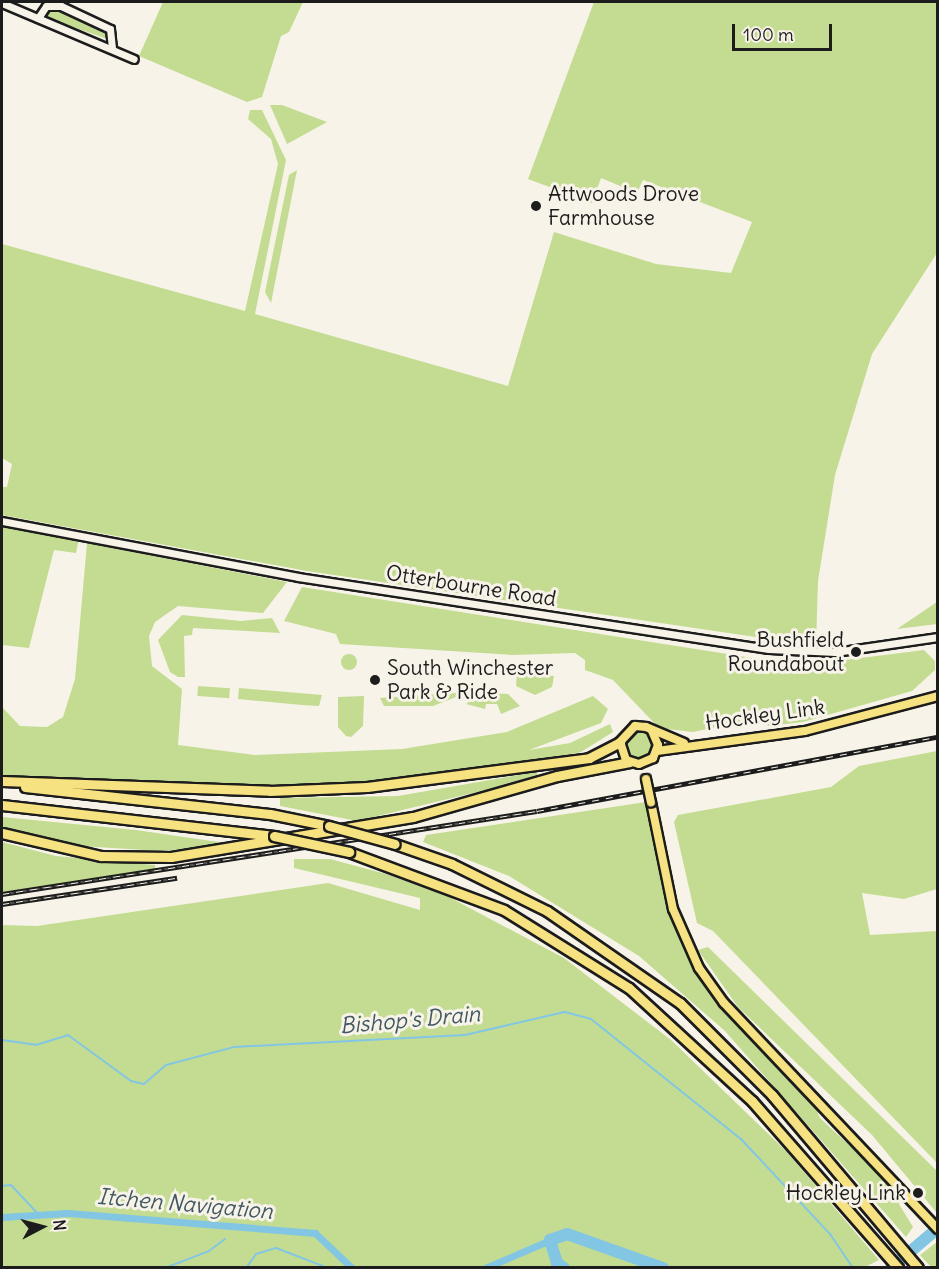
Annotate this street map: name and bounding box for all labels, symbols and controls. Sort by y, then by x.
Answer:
scale bar [735,12,836,50]
text: 100 m [743,23,794,46]
place label: Attwoods Drove Farmhouse [548,181,699,231]
marker: Attwoods Drove Farmhouse [529,199,543,213]
street label: Otterbourne Road [384,560,558,612]
place label: Bushfield Roundabout [728,627,844,677]
marker: Bushfield Roundabout [849,645,863,659]
place label: South Winchester Park & Ride [387,655,553,705]
marker: South Winchester Park & Ride [368,673,382,687]
street label: Hockley Link [704,694,826,736]
water label: Bishop's Drain [339,1001,481,1039]
place label: Hockley Link [786,1180,906,1206]
water label: Itchen Navigation [96,1183,274,1225]
marker: Hockley Link [911,1186,925,1200]
north arrow [12,1197,72,1257]
text: N [49,1219,70,1232]

